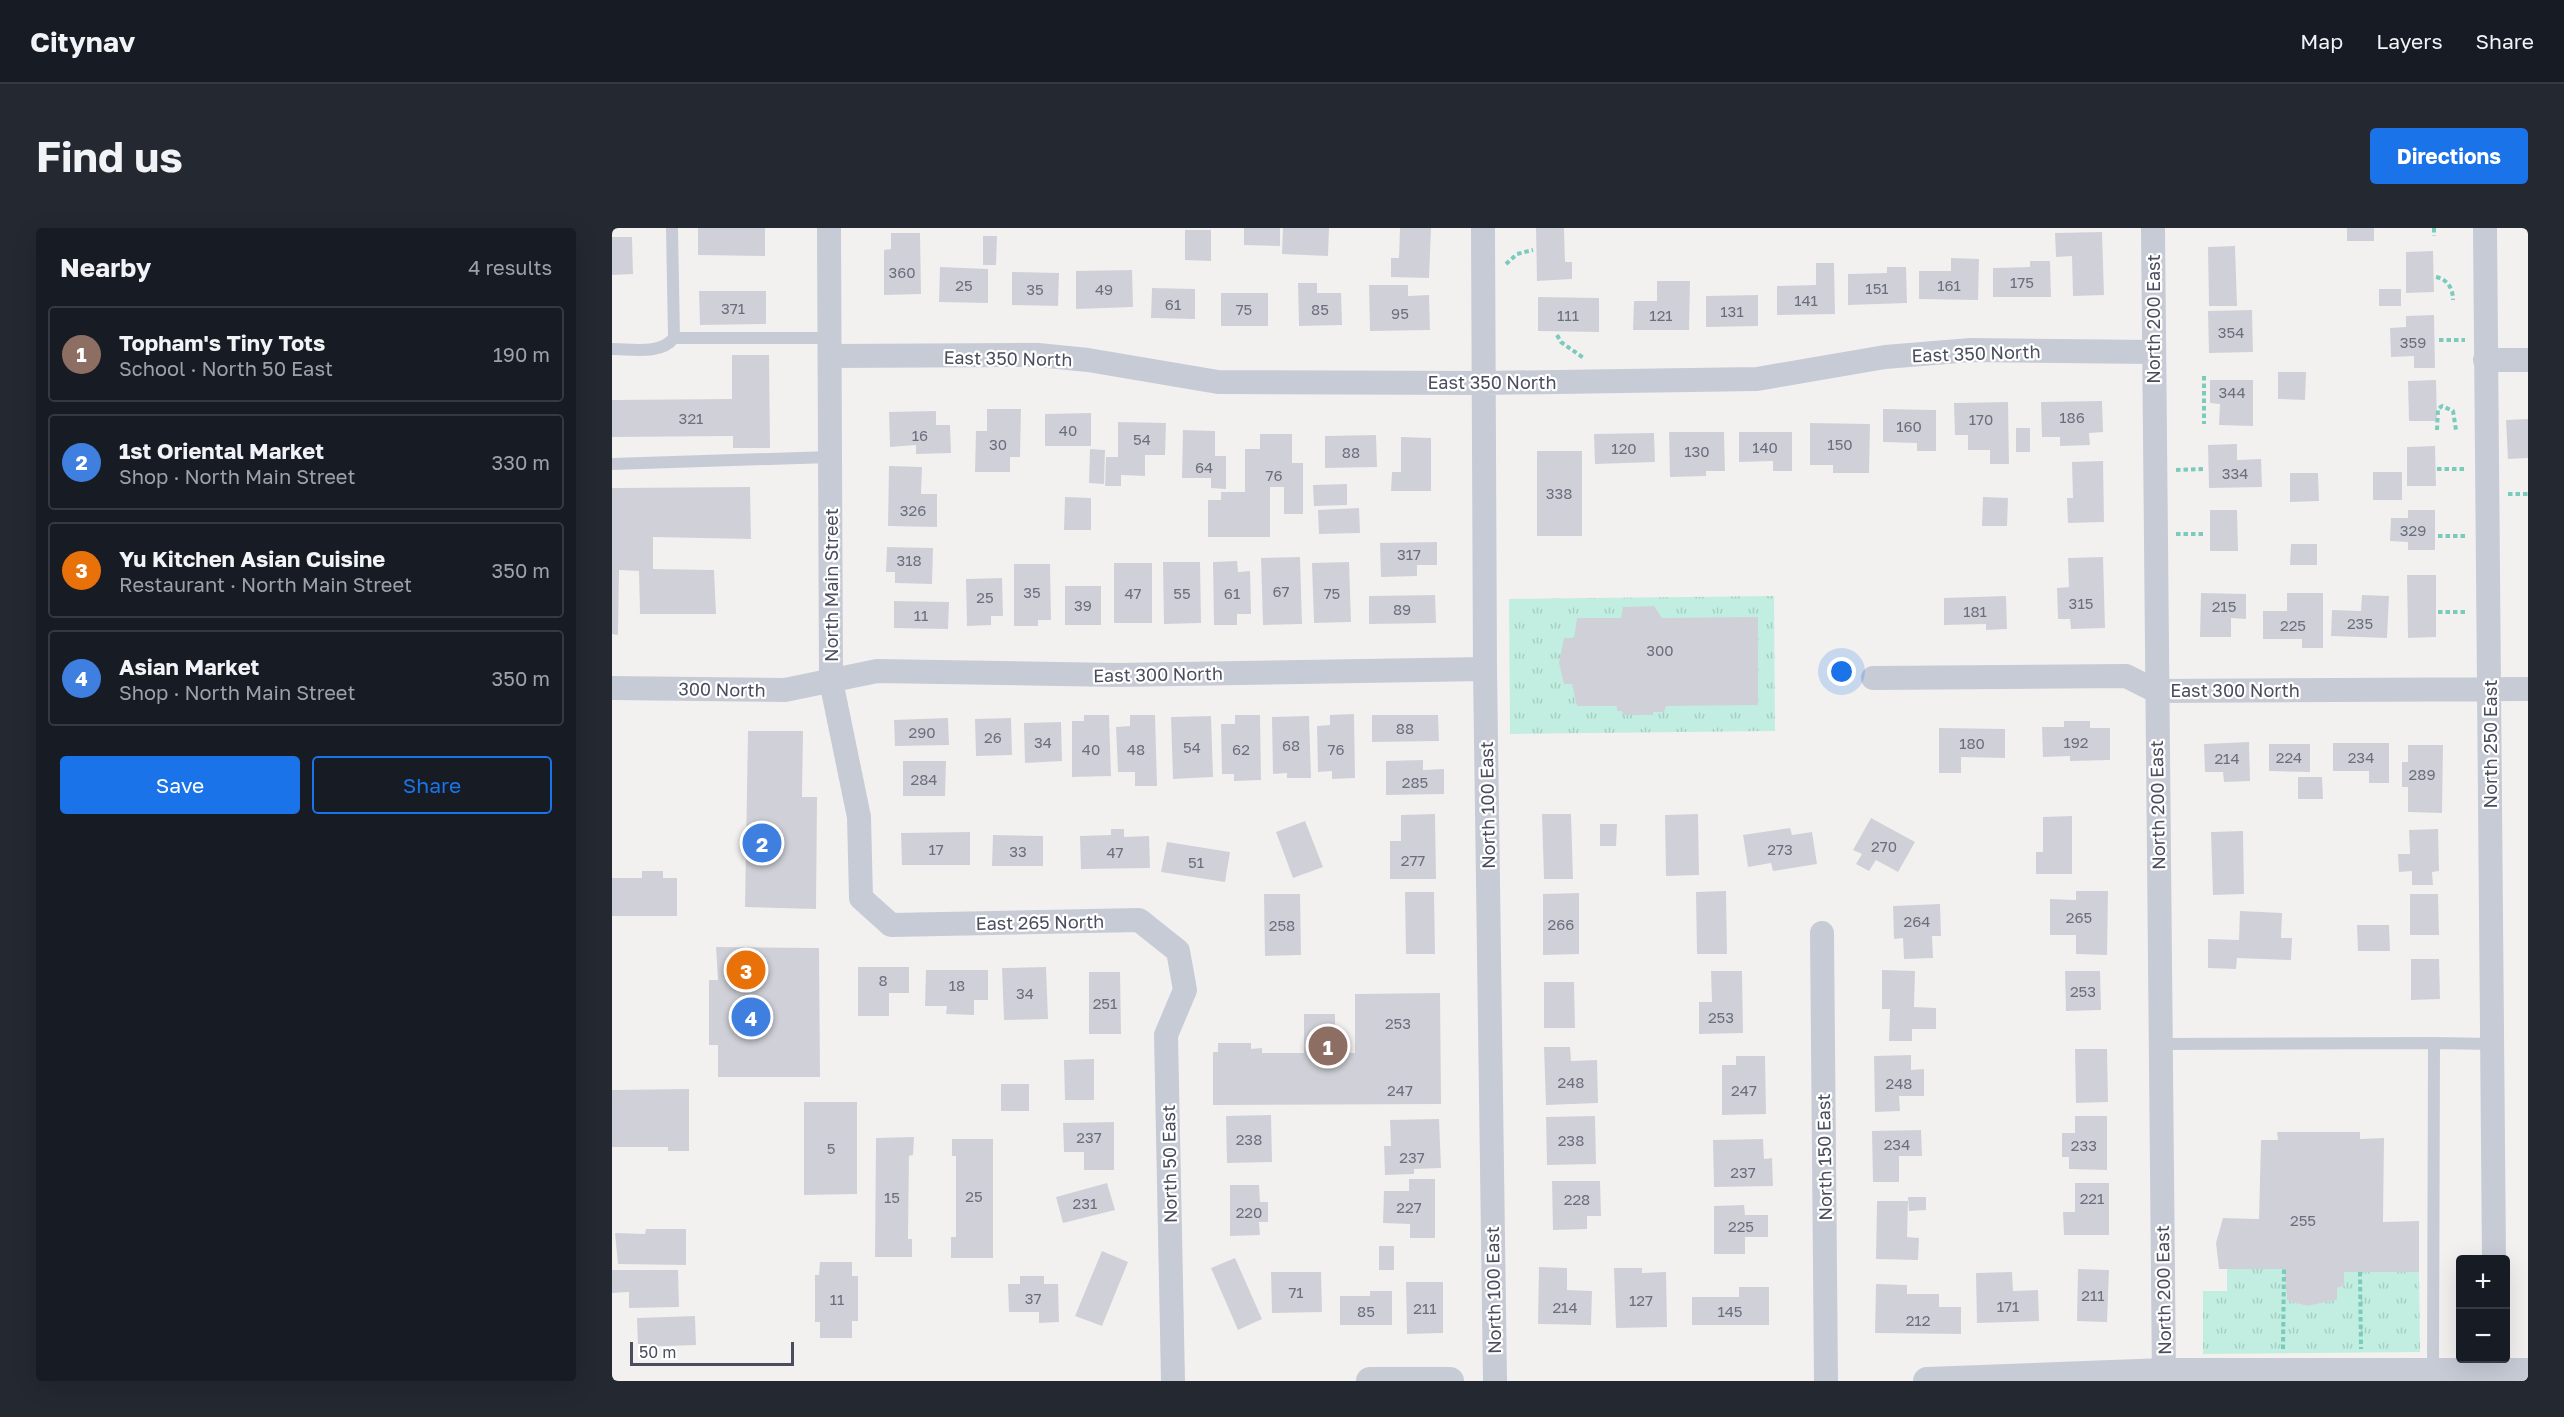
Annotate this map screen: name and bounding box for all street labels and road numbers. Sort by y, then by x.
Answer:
street label: North 200 East [2142,254,2164,384]
street label: East 350 North [1911,340,2041,366]
street label: East 350 North [943,346,1073,370]
street label: East 350 North [1428,371,1556,393]
street label: North Main Street [820,508,842,662]
street label: East 300 North [1093,662,1223,686]
street label: 300 North [678,677,766,701]
street label: East 300 North [2170,679,2300,701]
street label: North 250 East [2479,680,2501,808]
street label: North 200 East [2145,740,2169,870]
street label: North 100 East [1475,741,1499,869]
street label: East 265 North [976,910,1104,934]
street label: North 150 East [1812,1093,1836,1221]
street label: North 50 East [1157,1105,1181,1223]
street label: North 200 East [2151,1225,2175,1355]
street label: North 100 East [1481,1226,1505,1354]

